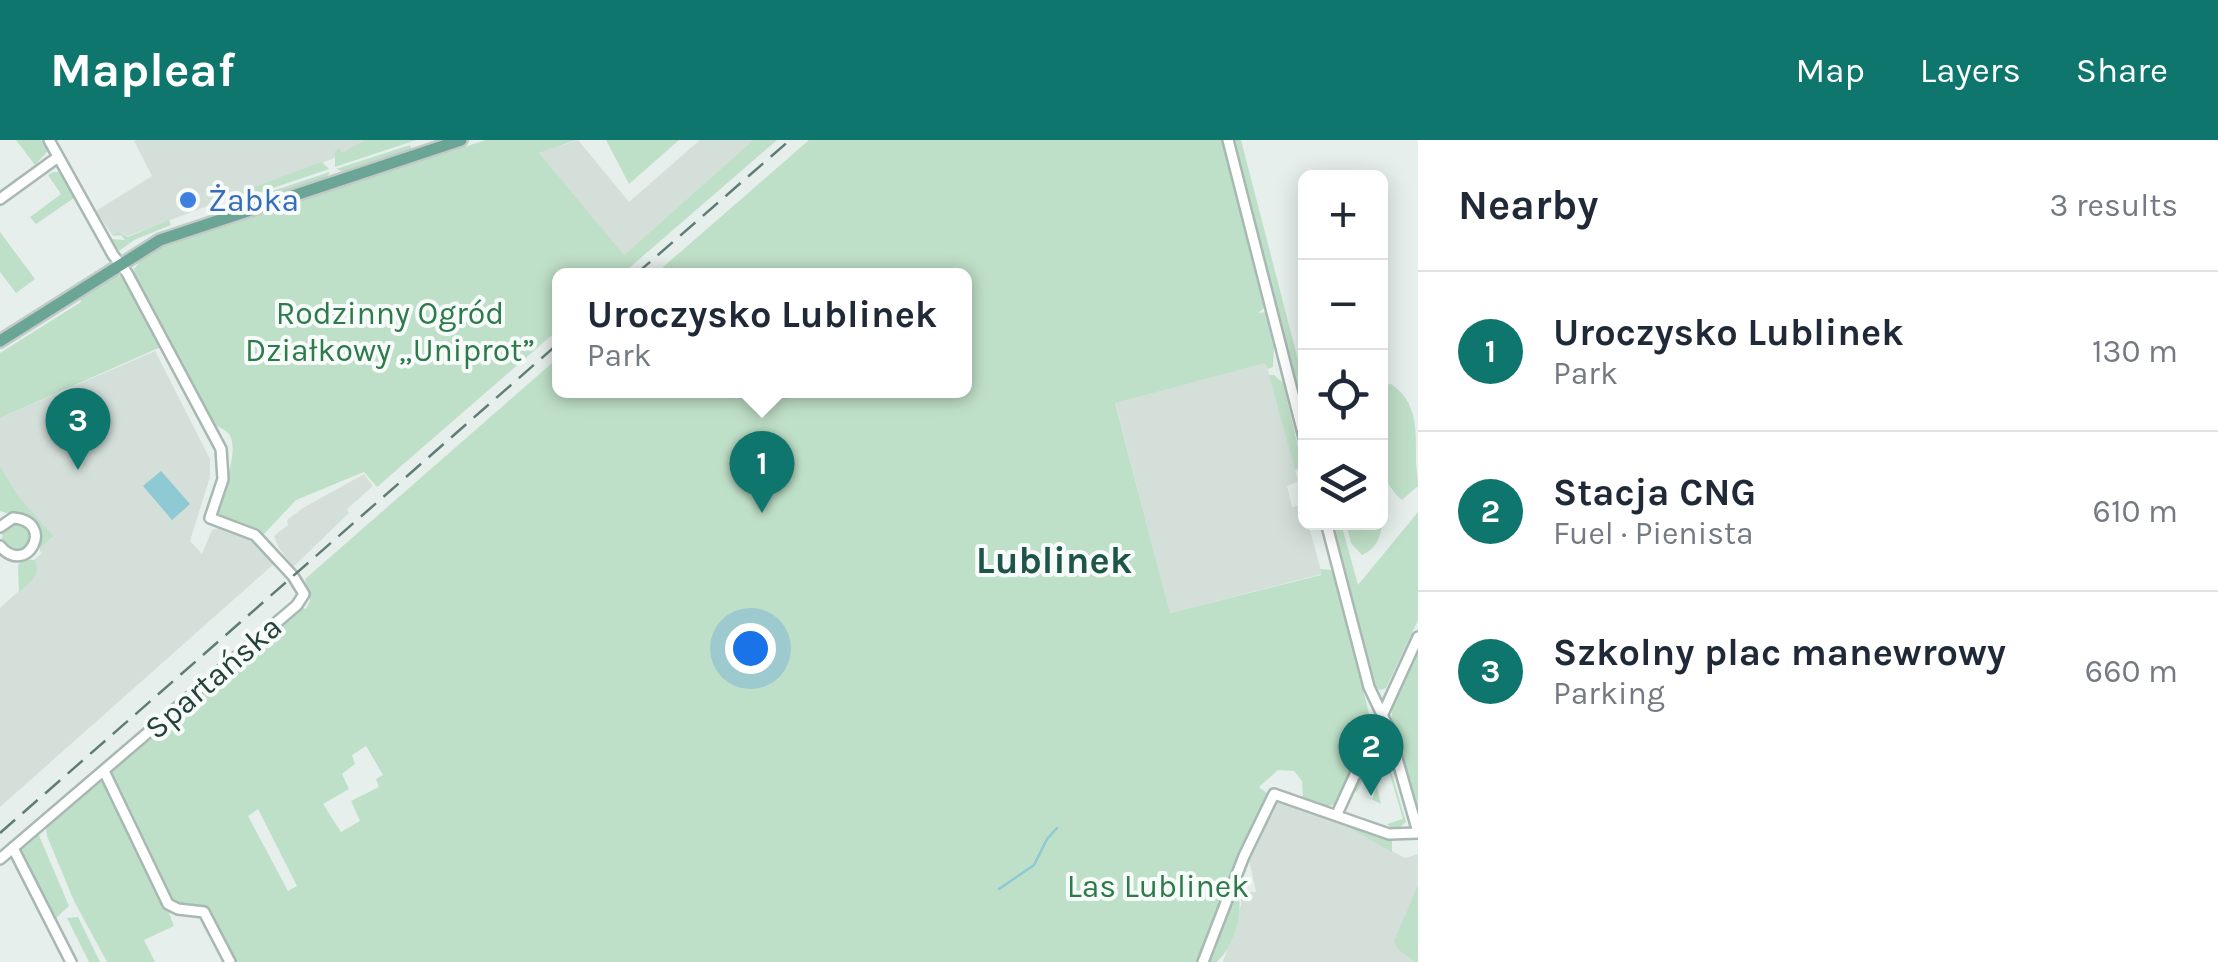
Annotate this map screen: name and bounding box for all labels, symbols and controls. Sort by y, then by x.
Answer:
text: Mapleaf [50,42,235,98]
text: Map [1795,50,1865,91]
text: Layers [1920,50,2021,91]
text: Share [2076,50,2168,91]
map controls [1298,170,1388,530]
button: + [1298,170,1388,260]
text: Nearby [1458,180,1598,230]
place label: Żabka [208,182,299,219]
text: 3 results [2050,187,2178,224]
marker: Żabka [177,189,199,211]
button: − [1298,260,1388,350]
popup [552,268,972,398]
text: Uroczysko Lublinek [587,292,937,337]
park label: Rodzinny Ogród Działkowy „Uniprot” [245,295,535,369]
text: Uroczysko Lublinek [1553,310,1904,355]
text: 1 [1485,333,1496,370]
text: 130 m [2092,333,2178,370]
text: Park [587,337,652,374]
button: locate [1298,350,1388,440]
text: Park [1553,355,1618,392]
pin: 3 [46,388,110,470]
pin: 1 [730,430,794,513]
button: layers [1298,440,1388,530]
text: Stacja CNG [1553,470,1756,515]
text: 2 [1481,493,1500,530]
text: 610 m [2093,493,2178,530]
text: Fuel · Pienista [1553,515,1754,552]
district label: Lublinek [976,538,1132,583]
street label: Spartańska [138,608,289,747]
your location [725,623,776,674]
text: Szkolny plac manewrowy [1553,630,2006,675]
text: 3 [1481,653,1500,690]
text: 660 m [2085,653,2178,690]
text: Parking [1553,675,1665,712]
pin: 2 [1338,714,1404,796]
park label: Las Lublinek [1067,868,1249,905]

